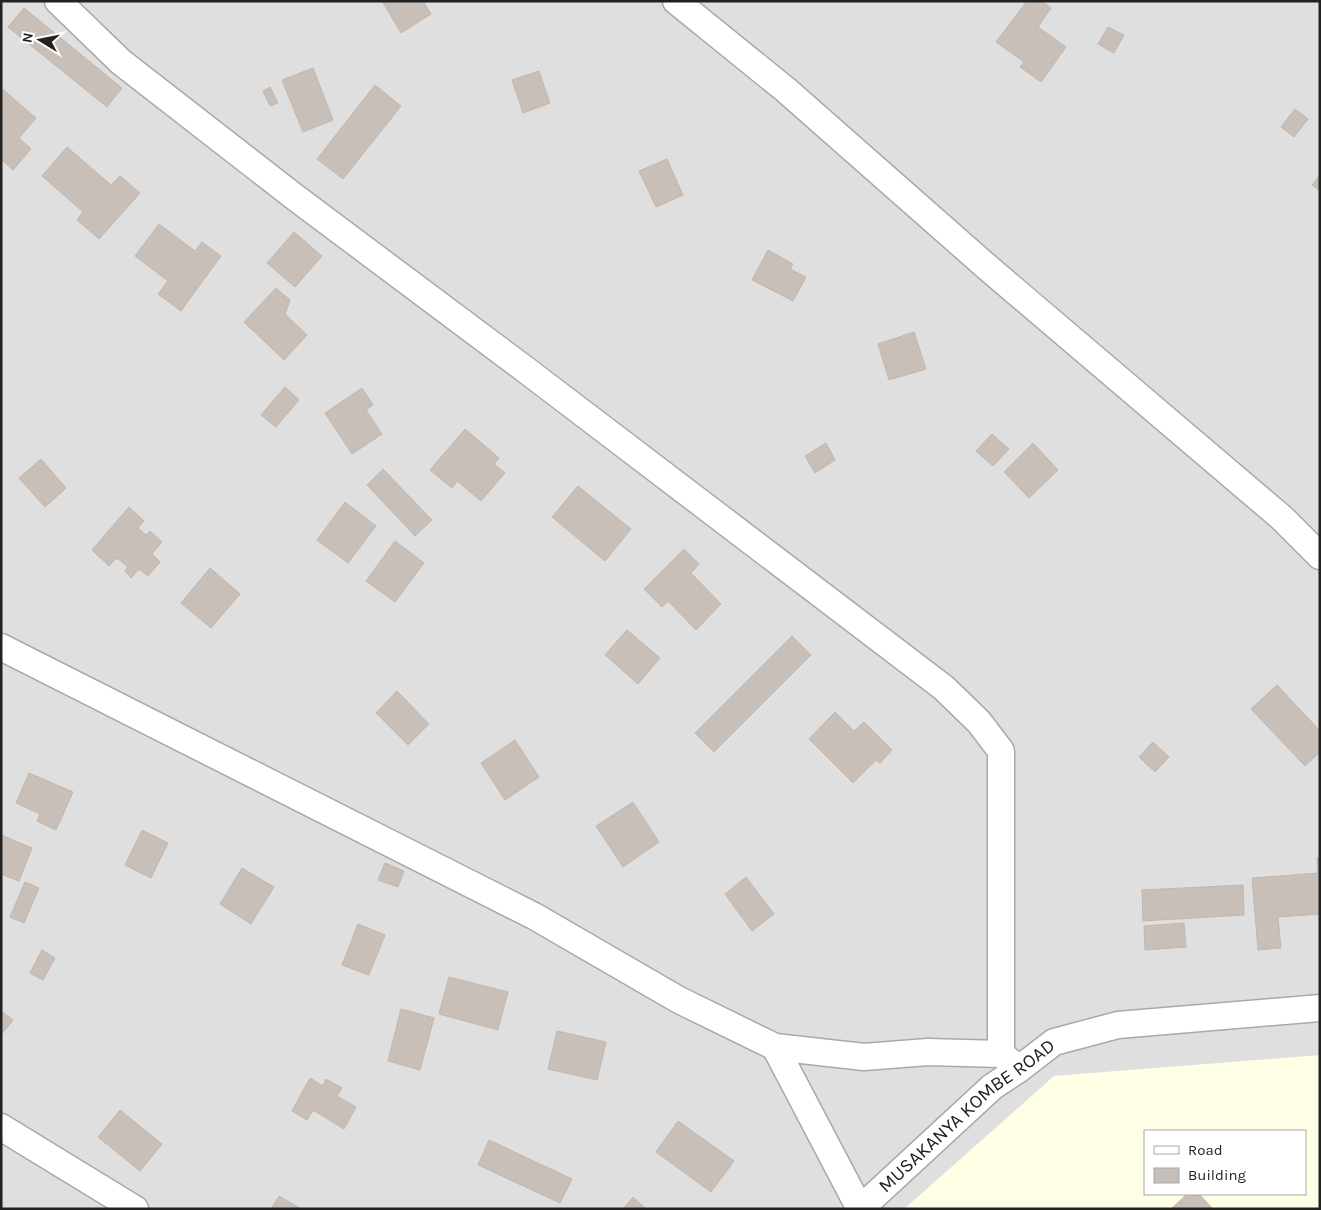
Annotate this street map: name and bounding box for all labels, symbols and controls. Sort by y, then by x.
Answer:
north arrow [15,15,65,65]
text: N [18,31,37,44]
street label: MUSAKANYA KOMBE ROAD [874,1034,1059,1197]
legend [1144,1130,1306,1195]
text: Road [1188,1141,1223,1159]
text: Building [1188,1166,1246,1184]

